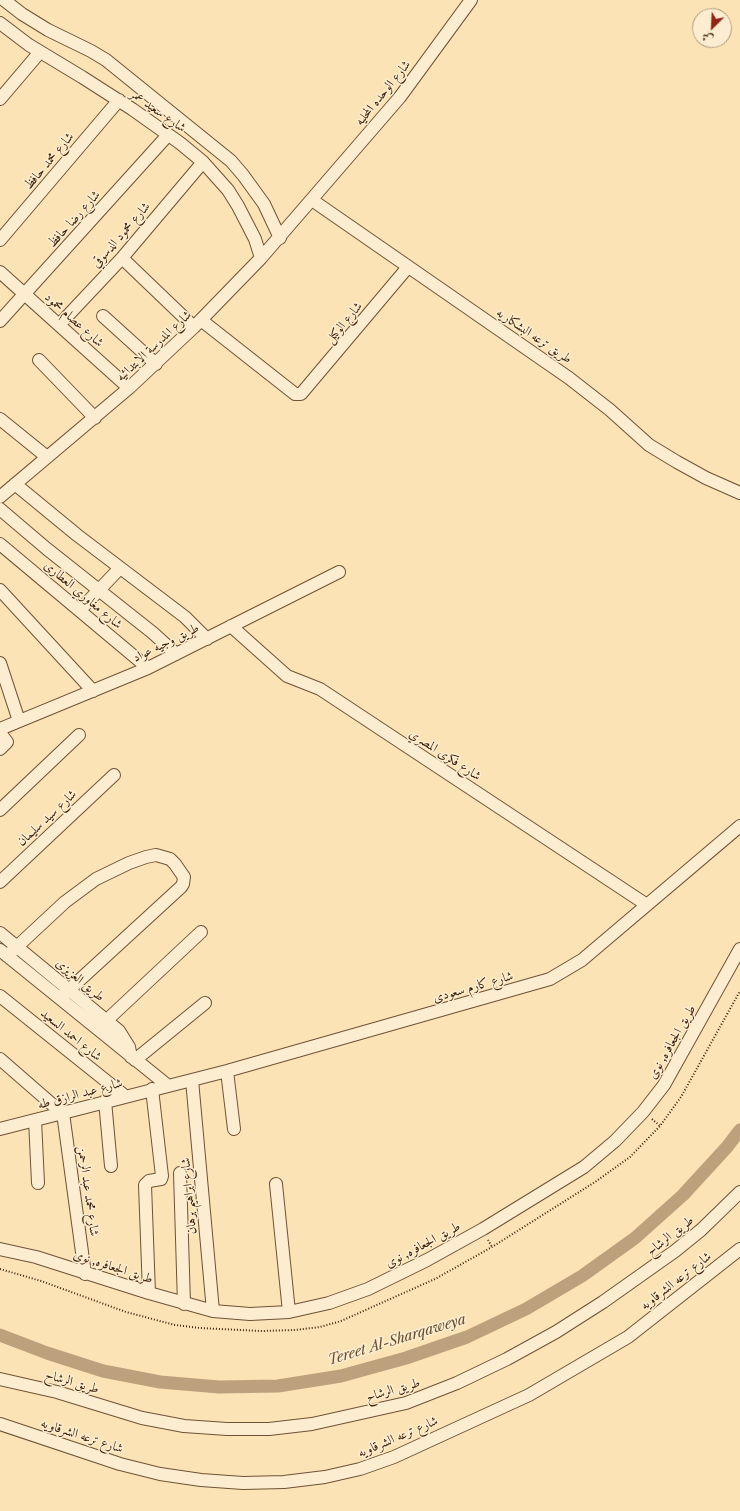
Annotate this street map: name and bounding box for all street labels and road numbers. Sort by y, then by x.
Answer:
street label: شارع الوحده المحليه [352,57,414,129]
street label: شارع سعيد عمر [127,86,189,136]
street label: شارع محمد حافظ [21,129,77,193]
street label: شارع رضا حافظ [44,187,104,251]
street label: شارع محمود الدسوقي [88,199,154,271]
street label: شارع عصام محمود [41,290,107,350]
street label: شارع الوكيل [322,299,366,347]
street label: طريق ترعه البشكاريه [493,305,575,367]
street label: شارع المدرسة الابتدائيه [113,307,195,385]
street label: شارع مغاوري العطارى [41,558,125,632]
street label: طريق وجيه عواد [130,620,202,666]
street label: شارع فكرى المصري [406,726,484,784]
street label: شارع سيد سليمان [14,786,80,850]
street label: طريق العزيزى [52,955,108,1005]
street label: شارع كارم سعودى [431,968,515,1006]
street label: طريق الجعافره, نوى [645,1002,699,1082]
street label: شارع احمد السعيد [37,1006,105,1064]
street label: شارع عبد الرازق طه [36,1075,124,1113]
street label: شارع محمد عبد الرحمن [74,1145,102,1237]
street label: شارع ابراهيم برهان [178,1157,200,1235]
street label: طريق الرشاح [643,1213,697,1259]
street label: طريق الجعافره, نوى [383,1219,463,1271]
street label: طريق الجعافره, نوى [71,1247,155,1287]
street label: شارع ترعه الشرقاويه [637,1248,715,1314]
street label: طريق الرشاح [43,1367,101,1397]
street label: طريق الرشاح [364,1375,422,1405]
street label: شارع ترعه الشرقاويه [356,1413,440,1461]
street label: شارع ترعه الشرقاويه [39,1415,125,1457]

